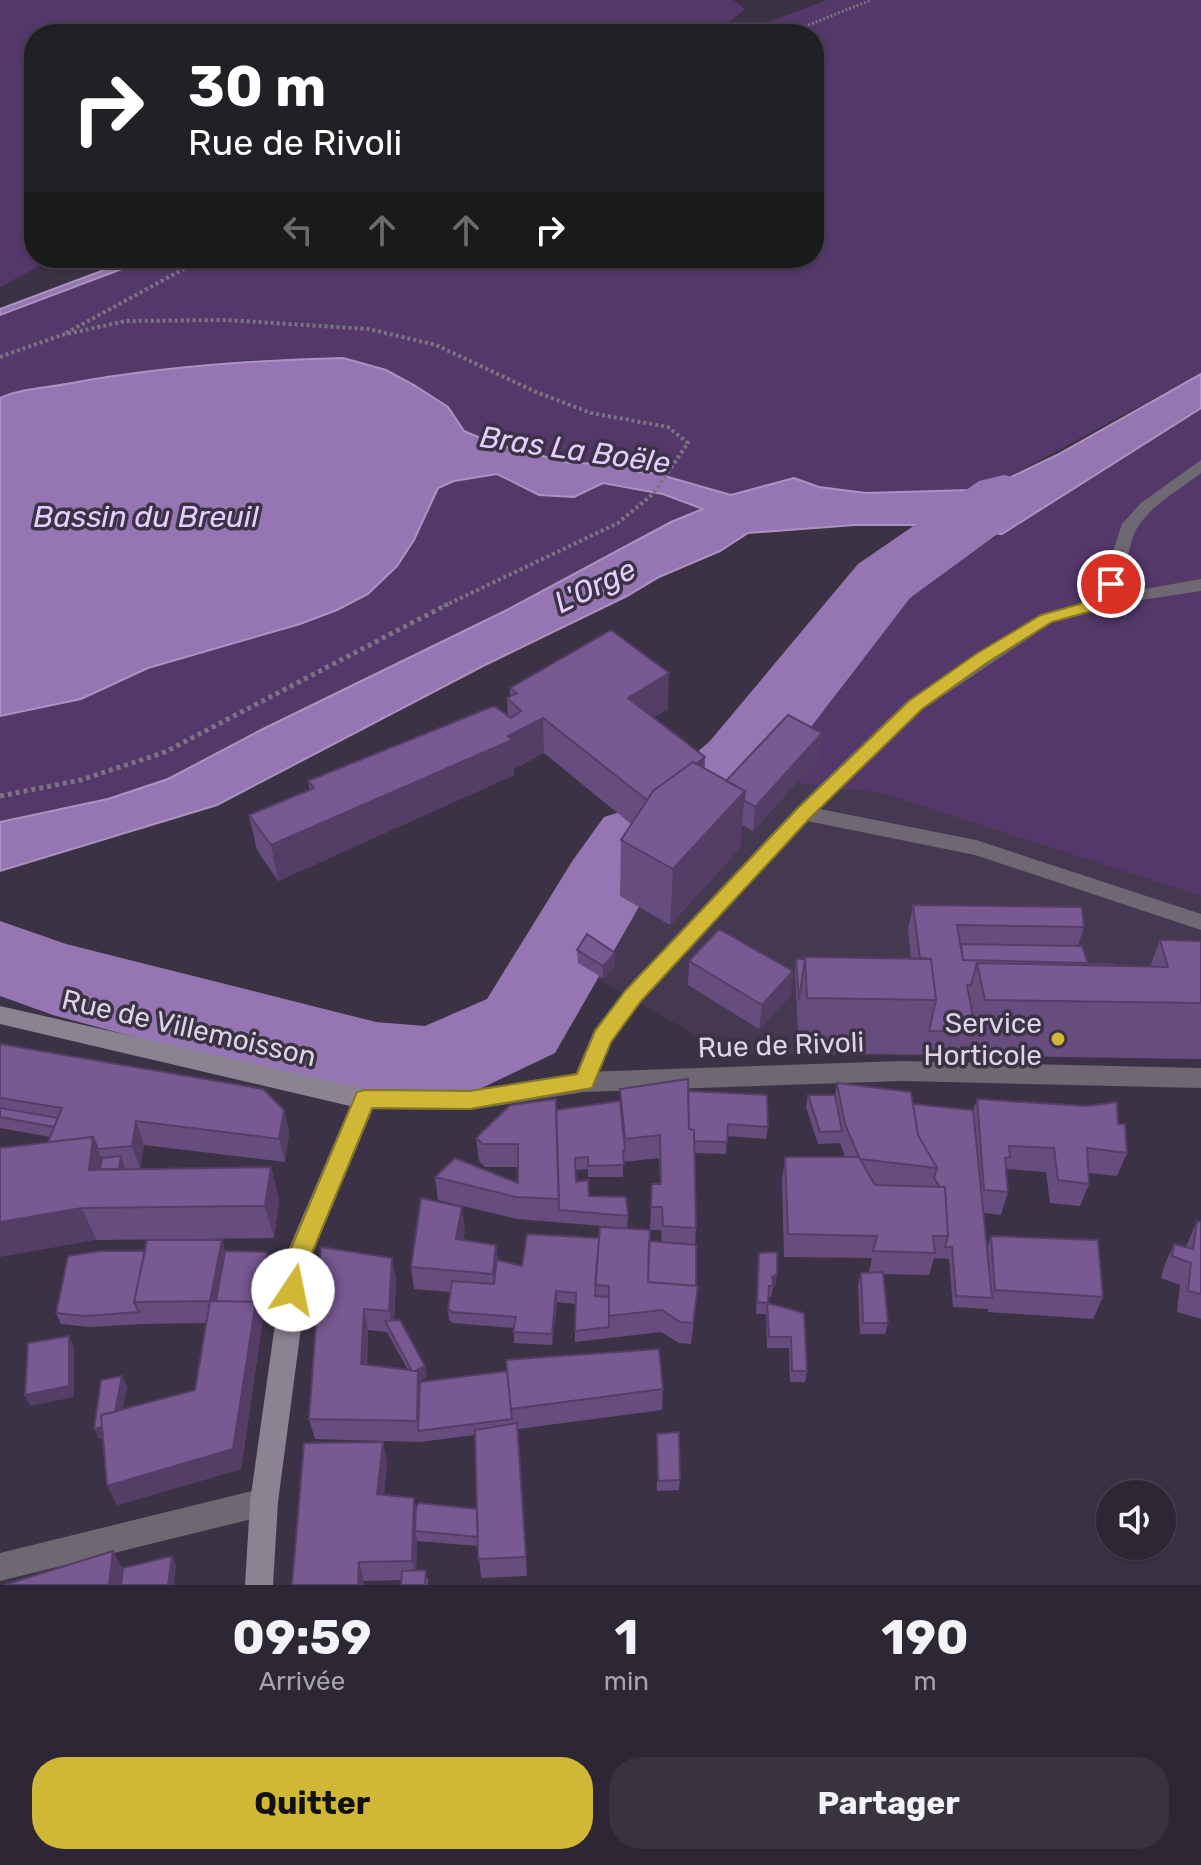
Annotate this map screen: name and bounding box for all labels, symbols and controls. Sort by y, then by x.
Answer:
text: 30 m [188,54,326,120]
icon: right [56,56,160,160]
text: Rue de Rivoli [188,121,402,164]
icon: left [276,208,320,252]
icon: ahead [360,208,404,252]
icon: ahead [444,208,488,252]
icon: right [528,208,572,252]
water label: Bras La Boële [478,419,673,481]
water label: Bassin du Breuil [33,499,259,535]
pin [1077,550,1145,618]
water label: L'Orge [548,551,642,621]
icon: arrive [1089,562,1133,606]
street label: Rue de Villemoisson [59,983,319,1073]
place label: Service Horticole [924,1007,1042,1072]
street label: Rue de Rivoli [697,1026,865,1064]
marker: Service Horticole [1049,1030,1067,1048]
position arrow [251,1248,335,1332]
map controls [1096,1480,1176,1560]
button: sound [1096,1480,1176,1560]
text: 09:59 [232,1609,372,1666]
text: 1 [615,1609,638,1666]
text: 190 [881,1609,969,1666]
text: Arrivée [259,1666,345,1697]
text: min [604,1666,649,1697]
text: m [913,1666,937,1697]
button: Quitter [32,1757,593,1849]
button: Partager [609,1757,1169,1849]

